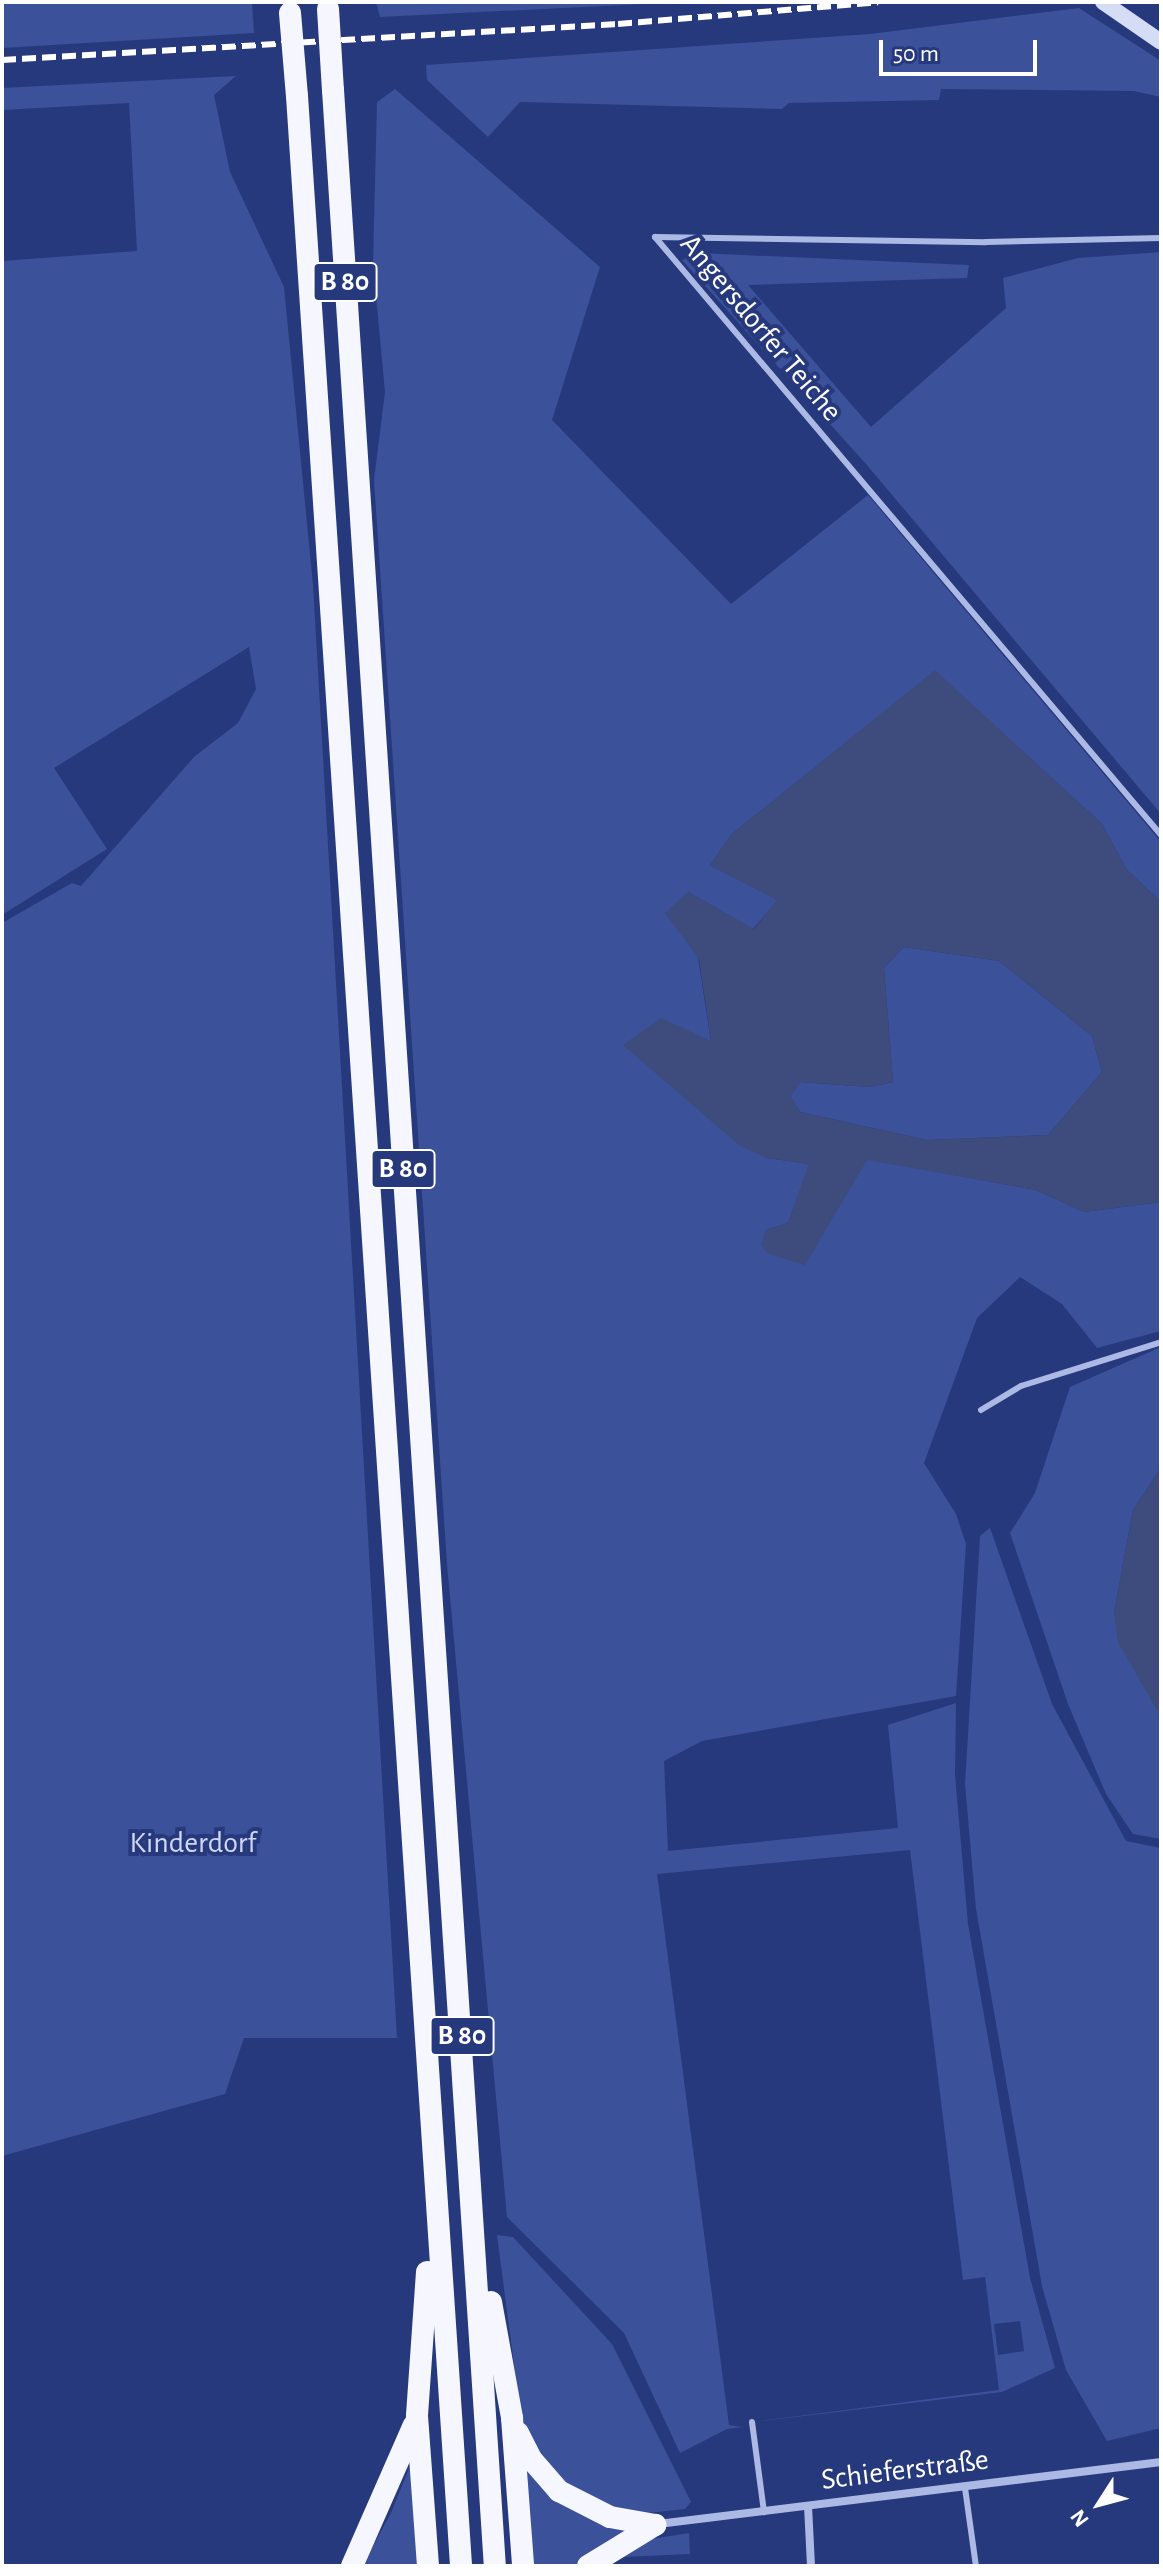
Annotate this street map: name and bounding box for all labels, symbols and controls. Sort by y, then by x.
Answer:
scale bar [883,24,1041,74]
text: 50 m [893,42,939,66]
street label: Angersdorfer Teiche [672,227,850,429]
road number: B 80 [311,258,379,306]
road number: B 80 [369,1145,437,1193]
park label: Kinderdorf [130,1825,256,1861]
road number: B 80 [428,2012,496,2060]
street label: Schieferstraße [819,2442,991,2498]
north arrow [1059,2464,1139,2544]
text: N [1066,2505,1093,2531]

